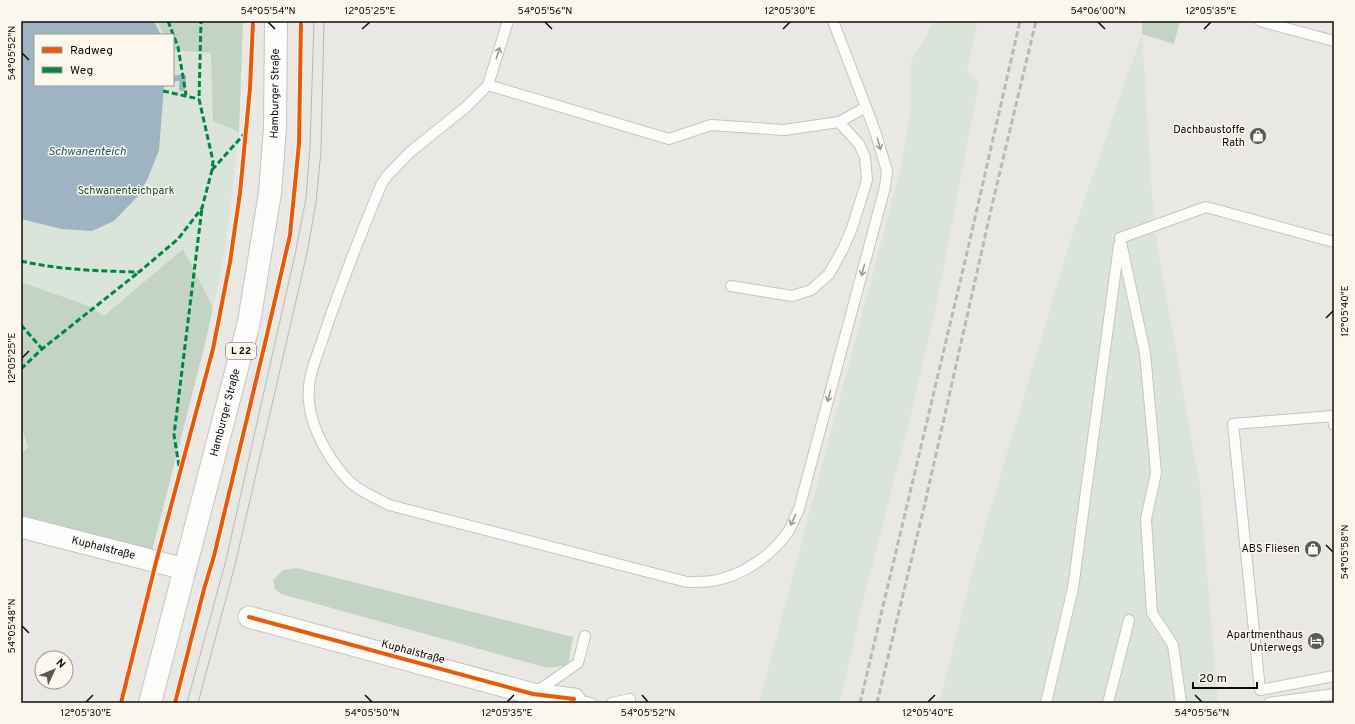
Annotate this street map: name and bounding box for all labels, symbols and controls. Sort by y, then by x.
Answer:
text: 54°05'54"N [240,5,296,18]
text: 12°05'25"E [344,5,396,18]
text: 54°05'56"N [518,5,572,18]
text: 12°05'30"E [764,5,816,18]
text: 54°06'00"N [1070,5,1126,18]
text: 12°05'35"E [1186,5,1236,18]
text: 54°05'52"N [6,26,19,80]
legend [34,34,174,86]
text: Radweg [70,43,113,59]
one-way arrow [495,47,502,60]
street label: Hamburger Straße [267,48,283,139]
text: Weg [70,63,93,79]
place label: Dachbaustoffe Rath [1173,123,1245,150]
shop icon: Dachbaustoffe Rath [1248,126,1268,146]
one-way arrow [876,137,883,150]
water label: Schwanenteich [48,144,126,160]
park label: Schwanenteichpark [77,184,175,198]
one-way arrow [859,263,866,276]
text: 12°05'40"E [1339,285,1352,337]
text: 12°05'25"E [6,332,19,384]
road number: L 22 [226,343,256,359]
street label: Hamburger Straße [207,367,244,458]
one-way arrow [825,389,832,402]
one-way arrow [789,514,796,526]
text: 54°05'58"N [1339,525,1352,579]
street label: Kuphalstraße [70,533,137,563]
shop icon: ABS Fliesen [1303,539,1323,559]
place label: ABS Fliesen [1241,542,1300,556]
text: 54°05'48"N [6,599,19,653]
place label: Apartmenthaus Unterwegs [1226,628,1303,655]
hotel icon: Apartmenthaus Unterwegs [1306,631,1326,651]
street label: Kuphalstraße [380,637,446,667]
north arrow [34,650,74,690]
text: N [53,656,68,671]
scale bar [1193,664,1257,690]
text: 20 m [1199,671,1227,687]
text: 12°05'30"E [60,707,112,720]
text: 54°05'50"N [344,707,400,720]
text: 12°05'35"E [482,707,532,720]
text: 54°05'52"N [621,707,675,720]
text: 12°05'40"E [902,707,954,720]
text: 54°05'56"N [1175,707,1229,720]

